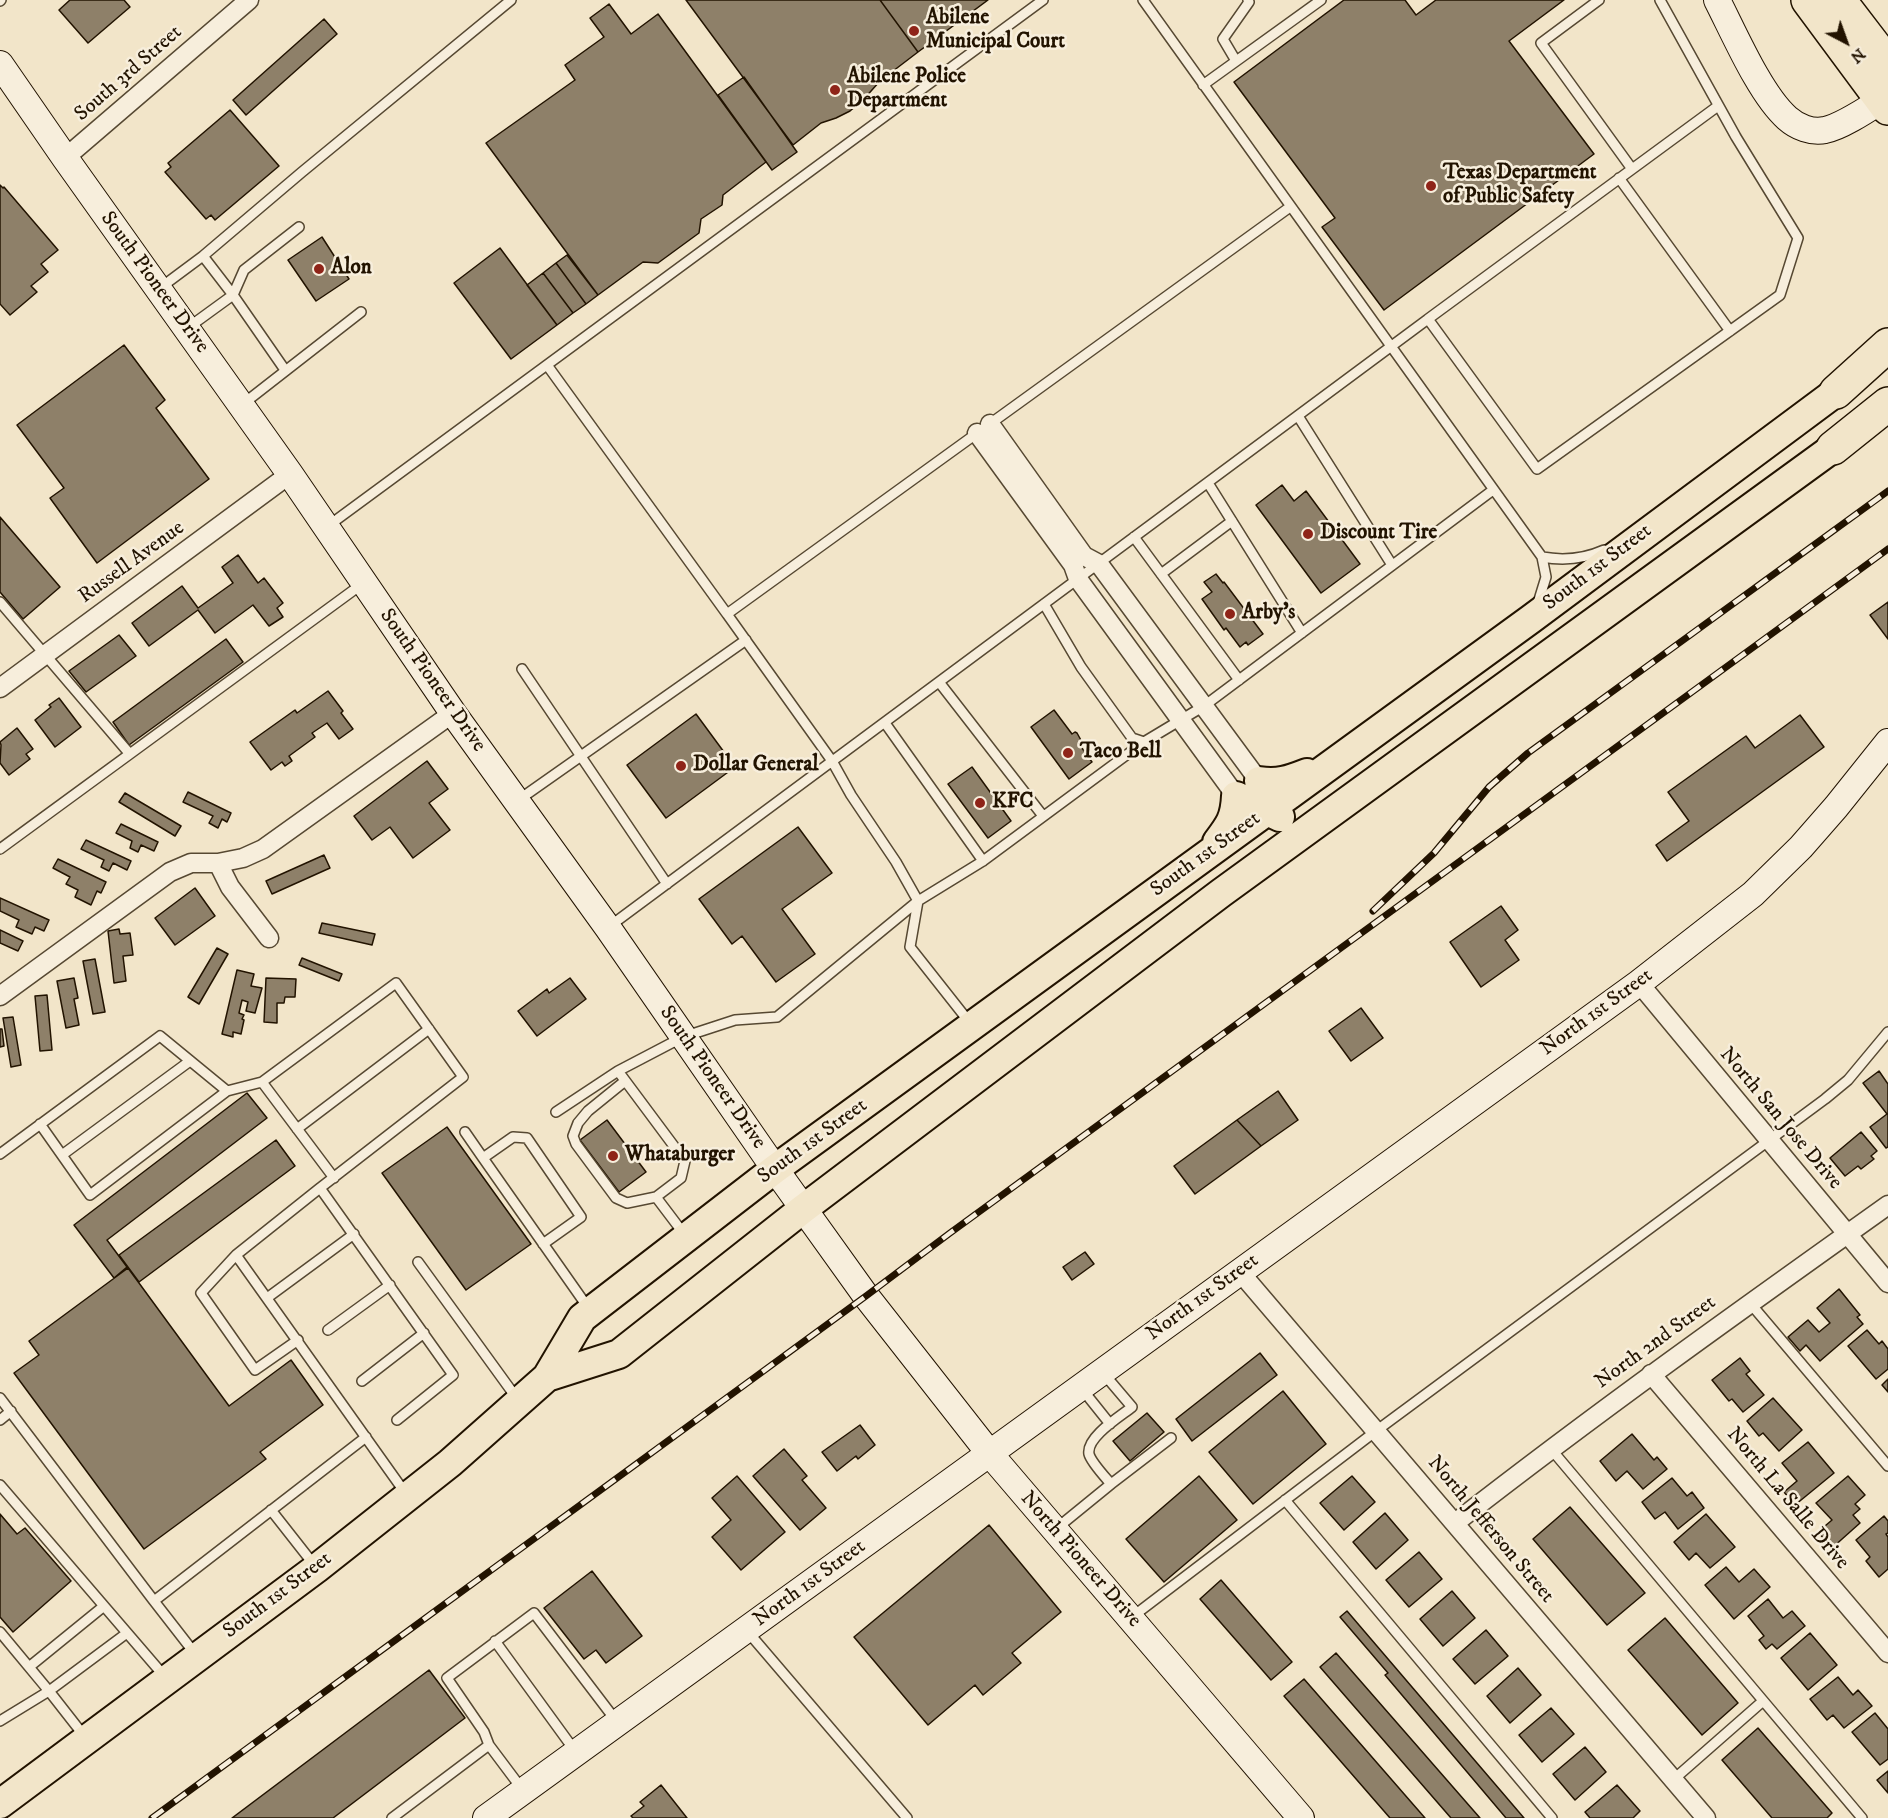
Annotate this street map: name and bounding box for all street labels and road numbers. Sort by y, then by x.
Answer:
street label: South 3rd Street [70,21,188,127]
street label: South Pioneer Drive [94,207,214,359]
street label: Russell Avenue [74,516,190,610]
street label: South 1st Street [1539,519,1657,617]
street label: South Pioneer Drive [373,605,491,757]
street label: South 1st Street [1146,807,1266,903]
street label: North 1st Street [1536,964,1658,1062]
street label: South Pioneer Drive [653,1002,771,1154]
street label: North San Jose Drive [1713,1043,1847,1195]
street label: South 1st Street [753,1094,873,1190]
street label: North 1st Street [1142,1249,1264,1347]
street label: North 2nd Street [1591,1291,1721,1395]
street label: North La Salle Drive [1720,1423,1854,1575]
street label: North Jefferson Street [1421,1451,1559,1609]
street label: North Pioneer Drive [1014,1487,1146,1633]
street label: North 1st Street [749,1535,871,1633]
street label: South 1st Street [219,1547,337,1645]

